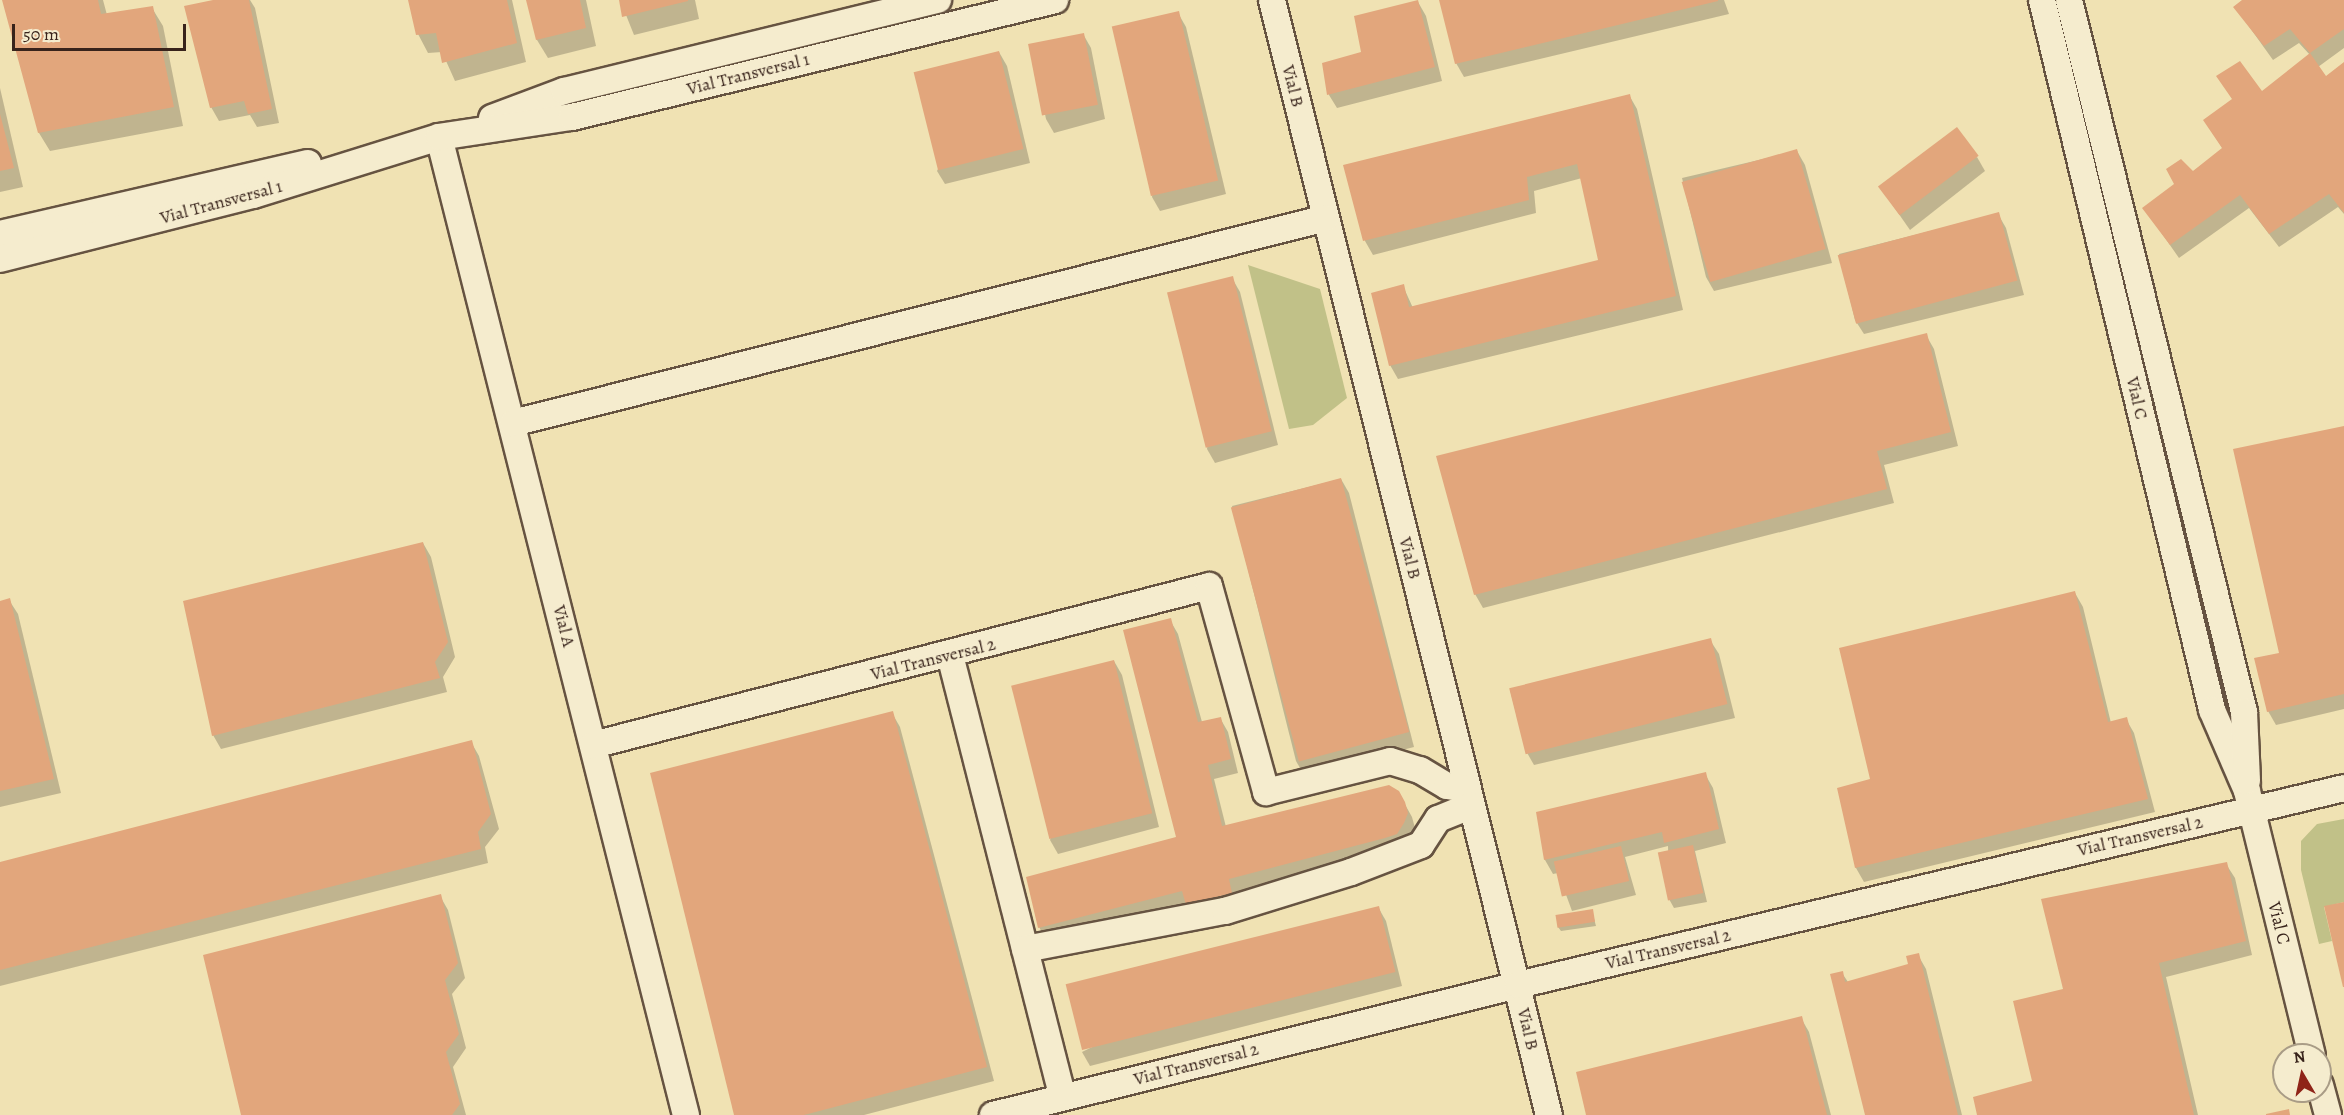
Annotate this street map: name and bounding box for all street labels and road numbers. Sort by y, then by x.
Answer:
street label: Vial Transversal 1 [684,48,812,100]
street label: Vial B [1277,63,1309,109]
street label: Vial Transversal 1 [158,175,284,229]
street label: Vial C [2122,375,2152,421]
street label: Vial B [1394,535,1426,581]
street label: Vial A [548,603,580,649]
street label: Vial Transversal 2 [868,633,998,685]
street label: Vial Transversal 2 [2075,811,2205,861]
street label: Vial C [2263,900,2295,946]
street label: Vial Transversal 2 [1603,924,1733,974]
street label: Vial B [1513,1006,1543,1052]
street label: Vial Transversal 2 [1131,1038,1261,1090]

